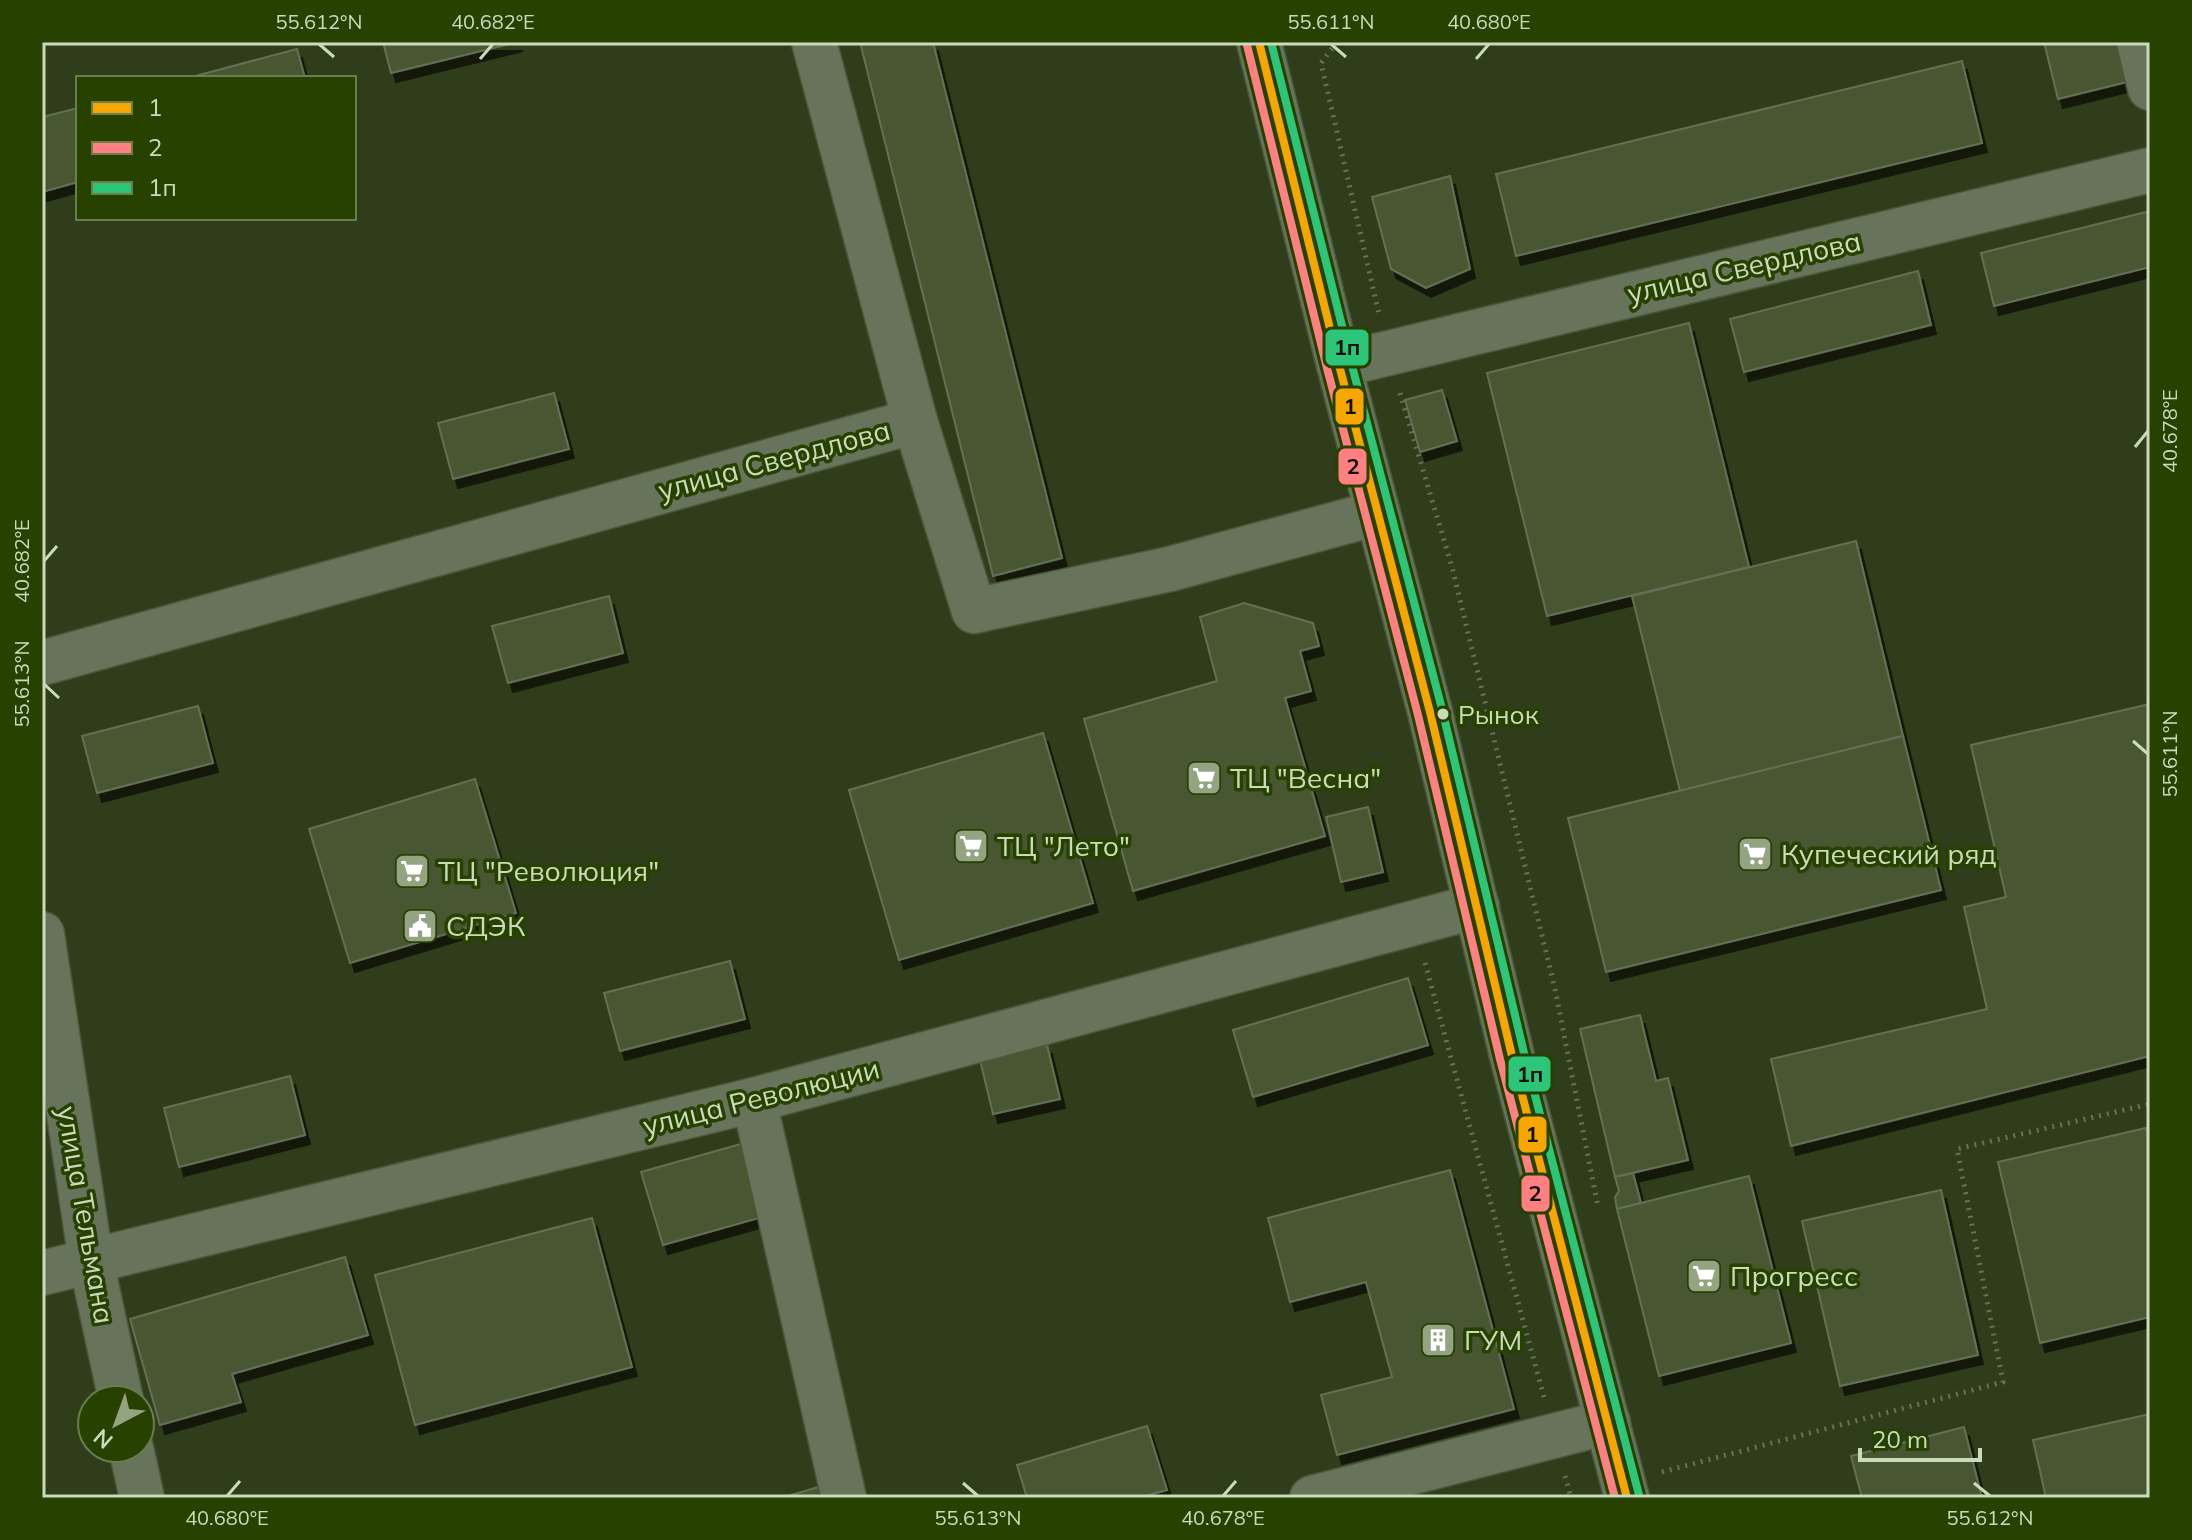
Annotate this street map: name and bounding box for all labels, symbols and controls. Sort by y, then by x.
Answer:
text: 55.612°N [276,9,362,34]
text: 40.682°E [451,9,535,34]
text: 55.611°N [1288,9,1374,34]
text: 40.680°E [1447,9,1531,34]
legend [76,76,356,220]
text: 1 [148,92,162,122]
text: 2 [148,132,162,162]
text: 1п [148,172,177,202]
street label: улица Свердлова [1624,223,1864,310]
line badge: 1п [1324,328,1370,367]
text: 1п [1334,333,1360,361]
line badge: 1 [1334,387,1365,426]
text: 40.678°E [2157,389,2182,473]
text: 1 [1343,392,1357,420]
street label: улица Свердлова [654,412,894,507]
line badge: 2 [1337,447,1368,486]
text: 2 [1346,452,1360,480]
text: 40.682°E [9,519,34,603]
text: 55.613°N [9,641,34,727]
place label: Рынок [1458,698,1539,731]
marker: Рынок [1435,706,1451,722]
text: 55.611°N [2157,711,2182,797]
supermarket icon: ТЦ "Весна" [1185,759,1223,797]
place label: ТЦ "Весна" [1230,760,1381,795]
supermarket icon: ТЦ "Лето" [952,827,990,865]
place label: ТЦ "Лето" [997,828,1130,863]
supermarket icon: Купеческий ряд [1736,835,1774,873]
place label: Купеческий ряд [1781,836,1997,871]
supermarket icon: ТЦ "Революция" [393,852,431,890]
place label: ТЦ "Революция" [438,853,659,888]
public building icon: СДЭК [401,907,439,945]
place label: СДЭК [446,908,526,943]
street label: улица Революции [639,1050,883,1143]
line badge: 1п [1507,1055,1552,1093]
text: 1п [1517,1060,1543,1088]
street label: улица Тельмана [50,1103,123,1327]
line badge: 1 [1517,1115,1548,1154]
text: 1 [1525,1120,1539,1148]
line badge: 2 [1520,1174,1551,1213]
text: 2 [1528,1179,1542,1207]
supermarket icon: Прогресс [1685,1257,1723,1295]
place label: Прогресс [1730,1258,1858,1293]
building icon: ГУМ [1419,1321,1457,1359]
place label: ГУМ [1464,1322,1522,1357]
north arrow [76,1384,156,1464]
scale bar [1860,1412,1980,1462]
text: N [87,1423,118,1455]
text: 20 m [1872,1424,1928,1454]
text: 40.680°E [185,1505,269,1530]
text: 55.613°N [935,1505,1021,1530]
text: 40.678°E [1181,1505,1265,1530]
text: 55.612°N [1947,1505,2033,1530]

